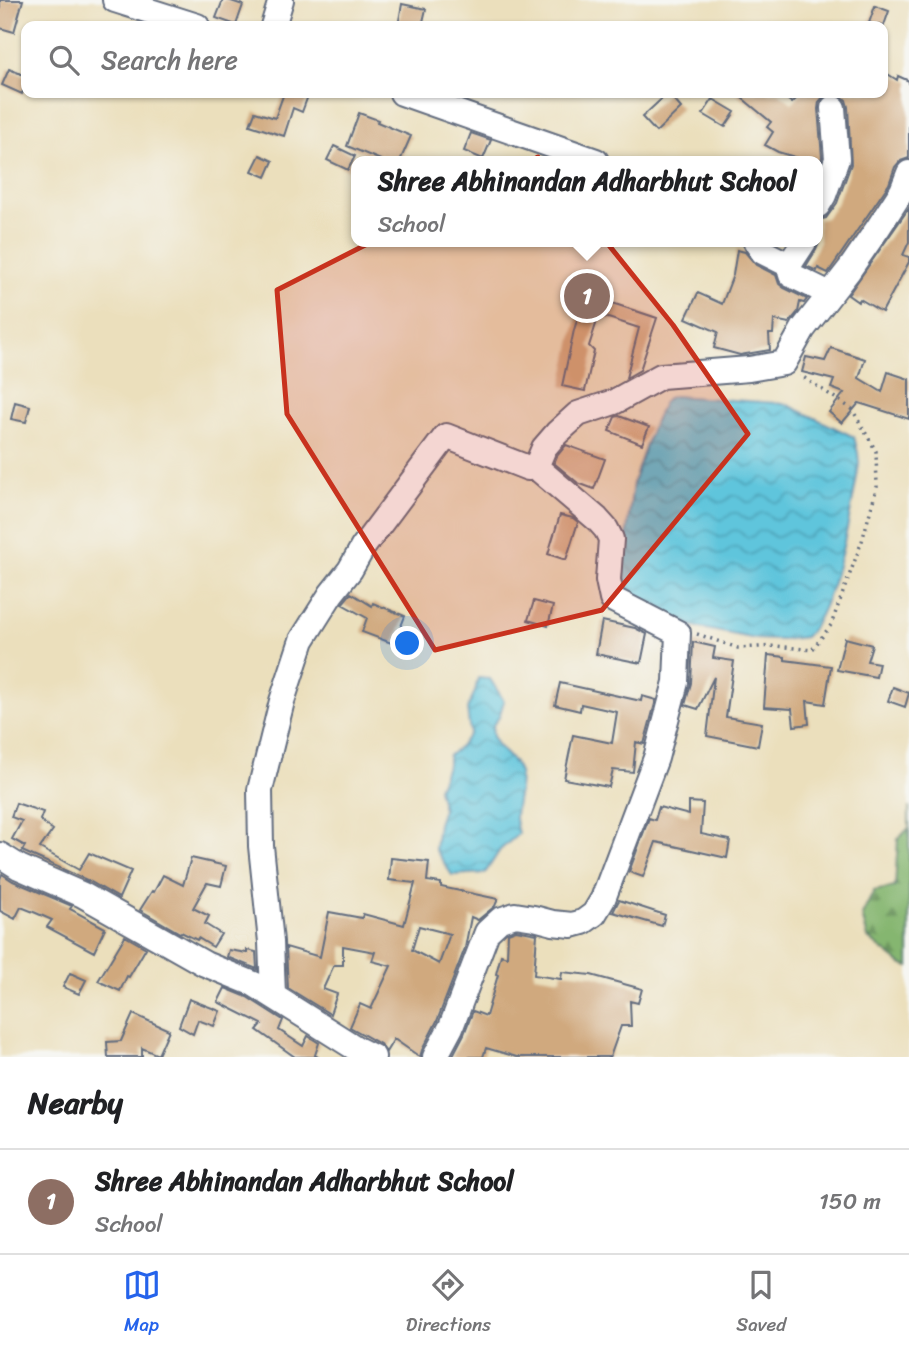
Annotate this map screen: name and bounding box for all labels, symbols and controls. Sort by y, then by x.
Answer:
search box [21,21,888,98]
text: Search here [101,37,238,83]
icon: search [45,41,83,79]
popup [351,156,823,247]
text: Shree Abhinandan Adharbhut School [378,158,796,204]
text: School [378,204,446,245]
pin: 1 [564,270,610,322]
your location [390,626,424,660]
text: Nearby [28,1076,123,1130]
text: Shree Abhinandan Adharbhut School [95,1158,514,1204]
text: 1 [46,1181,56,1222]
text: 150 m [819,1181,881,1222]
text: School [95,1204,163,1245]
tab: Map [123,1266,161,1341]
tab: Directions [406,1266,491,1341]
tab: Saved [736,1266,786,1341]

